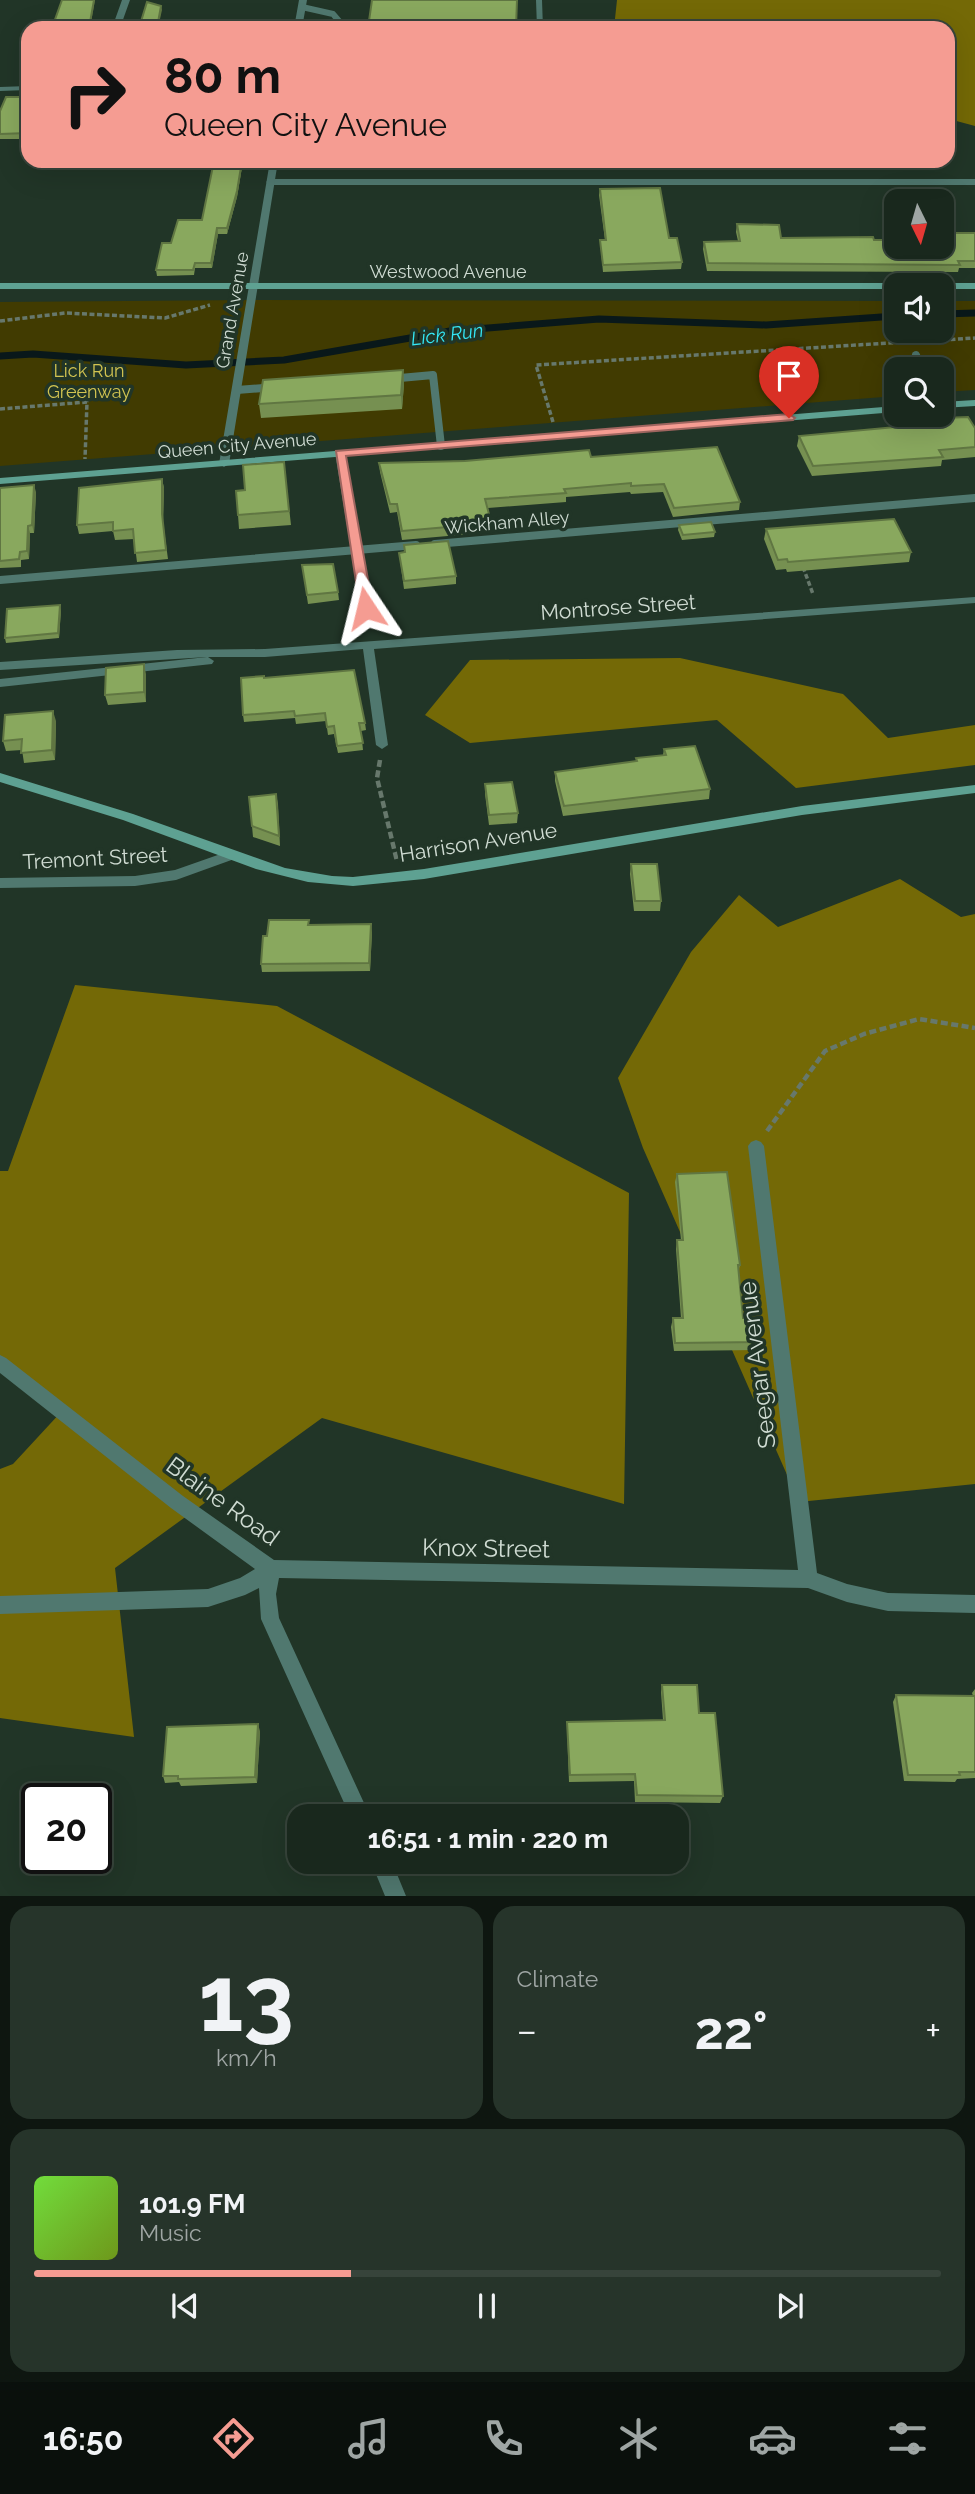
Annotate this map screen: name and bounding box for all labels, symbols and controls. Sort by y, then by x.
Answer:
text: 80 m [164,47,281,104]
icon: right [49,49,140,140]
text: Queen City Avenue [164,106,447,143]
north arrow [884,189,954,259]
map controls [884,189,954,427]
street label: Grand Avenue [211,250,253,370]
street label: Westwood Avenue [369,261,527,282]
button: sound [884,273,954,343]
water label: Lick Run [410,319,484,349]
pin [759,346,819,418]
icon: arrive [770,357,808,395]
button: search [884,357,954,427]
park label: Lick Run Greenway [47,360,131,402]
street label: Queen City Avenue [157,428,318,462]
street label: Wickham Alley [444,506,570,538]
position arrow [329,571,403,645]
street label: Montrose Street [540,589,696,625]
street label: Harrison Avenue [397,817,559,867]
street label: Tremont Street [22,842,168,874]
street label: Seegar Avenue [732,1280,782,1450]
street label: Blaine Road [161,1450,285,1552]
street label: Knox Street [422,1532,550,1564]
speed limit sign: 20 [21,1783,112,1874]
text: 16:51 · 1 min · 220 m [368,1824,608,1854]
text: 13 [198,1945,294,2052]
text: Climate [517,1965,598,1992]
text: 22° [695,2000,768,2061]
text: − [517,2008,537,2053]
text: + [925,2008,941,2053]
text: km/h [216,2044,277,2071]
text: 101.9 FM [139,2189,245,2219]
text: Music [139,2219,202,2246]
icon: previous [166,2287,204,2325]
icon: pause [468,2287,506,2325]
icon: next [771,2287,809,2325]
icon: directions [209,2414,258,2463]
icon: music [344,2414,393,2463]
icon: phone [479,2414,528,2463]
icon: climate [614,2414,663,2463]
icon: car [748,2414,797,2463]
icon: filters [883,2414,932,2463]
text: 16:50 [43,2420,123,2457]

